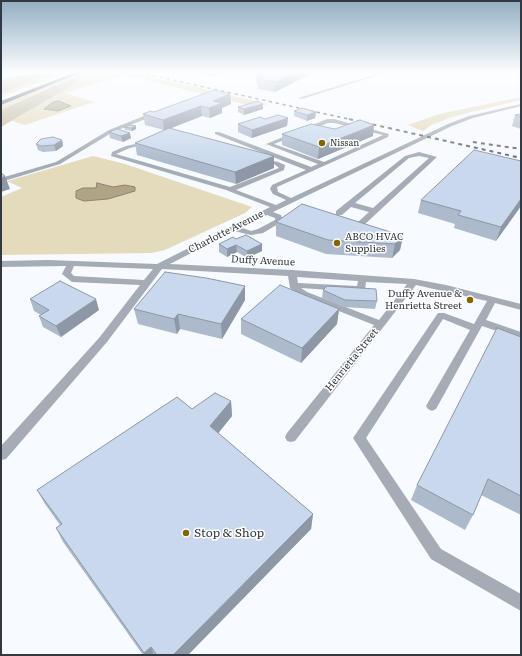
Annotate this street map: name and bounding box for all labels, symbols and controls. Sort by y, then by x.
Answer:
marker: Nissan [317,138,327,148]
place label: Nissan [330,138,359,148]
street label: Charlotte Avenue [186,208,266,256]
place label: ABCO HVAC Supplies [345,231,404,254]
marker: ABCO HVAC Supplies [332,238,342,248]
street label: Duffy Avenue [231,253,295,269]
place label: Duffy Avenue & Henrietta Street [385,288,462,312]
marker: Duffy Avenue & Henrietta Street [465,295,475,305]
street label: Henrietta Street [323,326,381,394]
place label: Stop & Shop [194,526,264,540]
marker: Stop & Shop [181,528,191,538]

